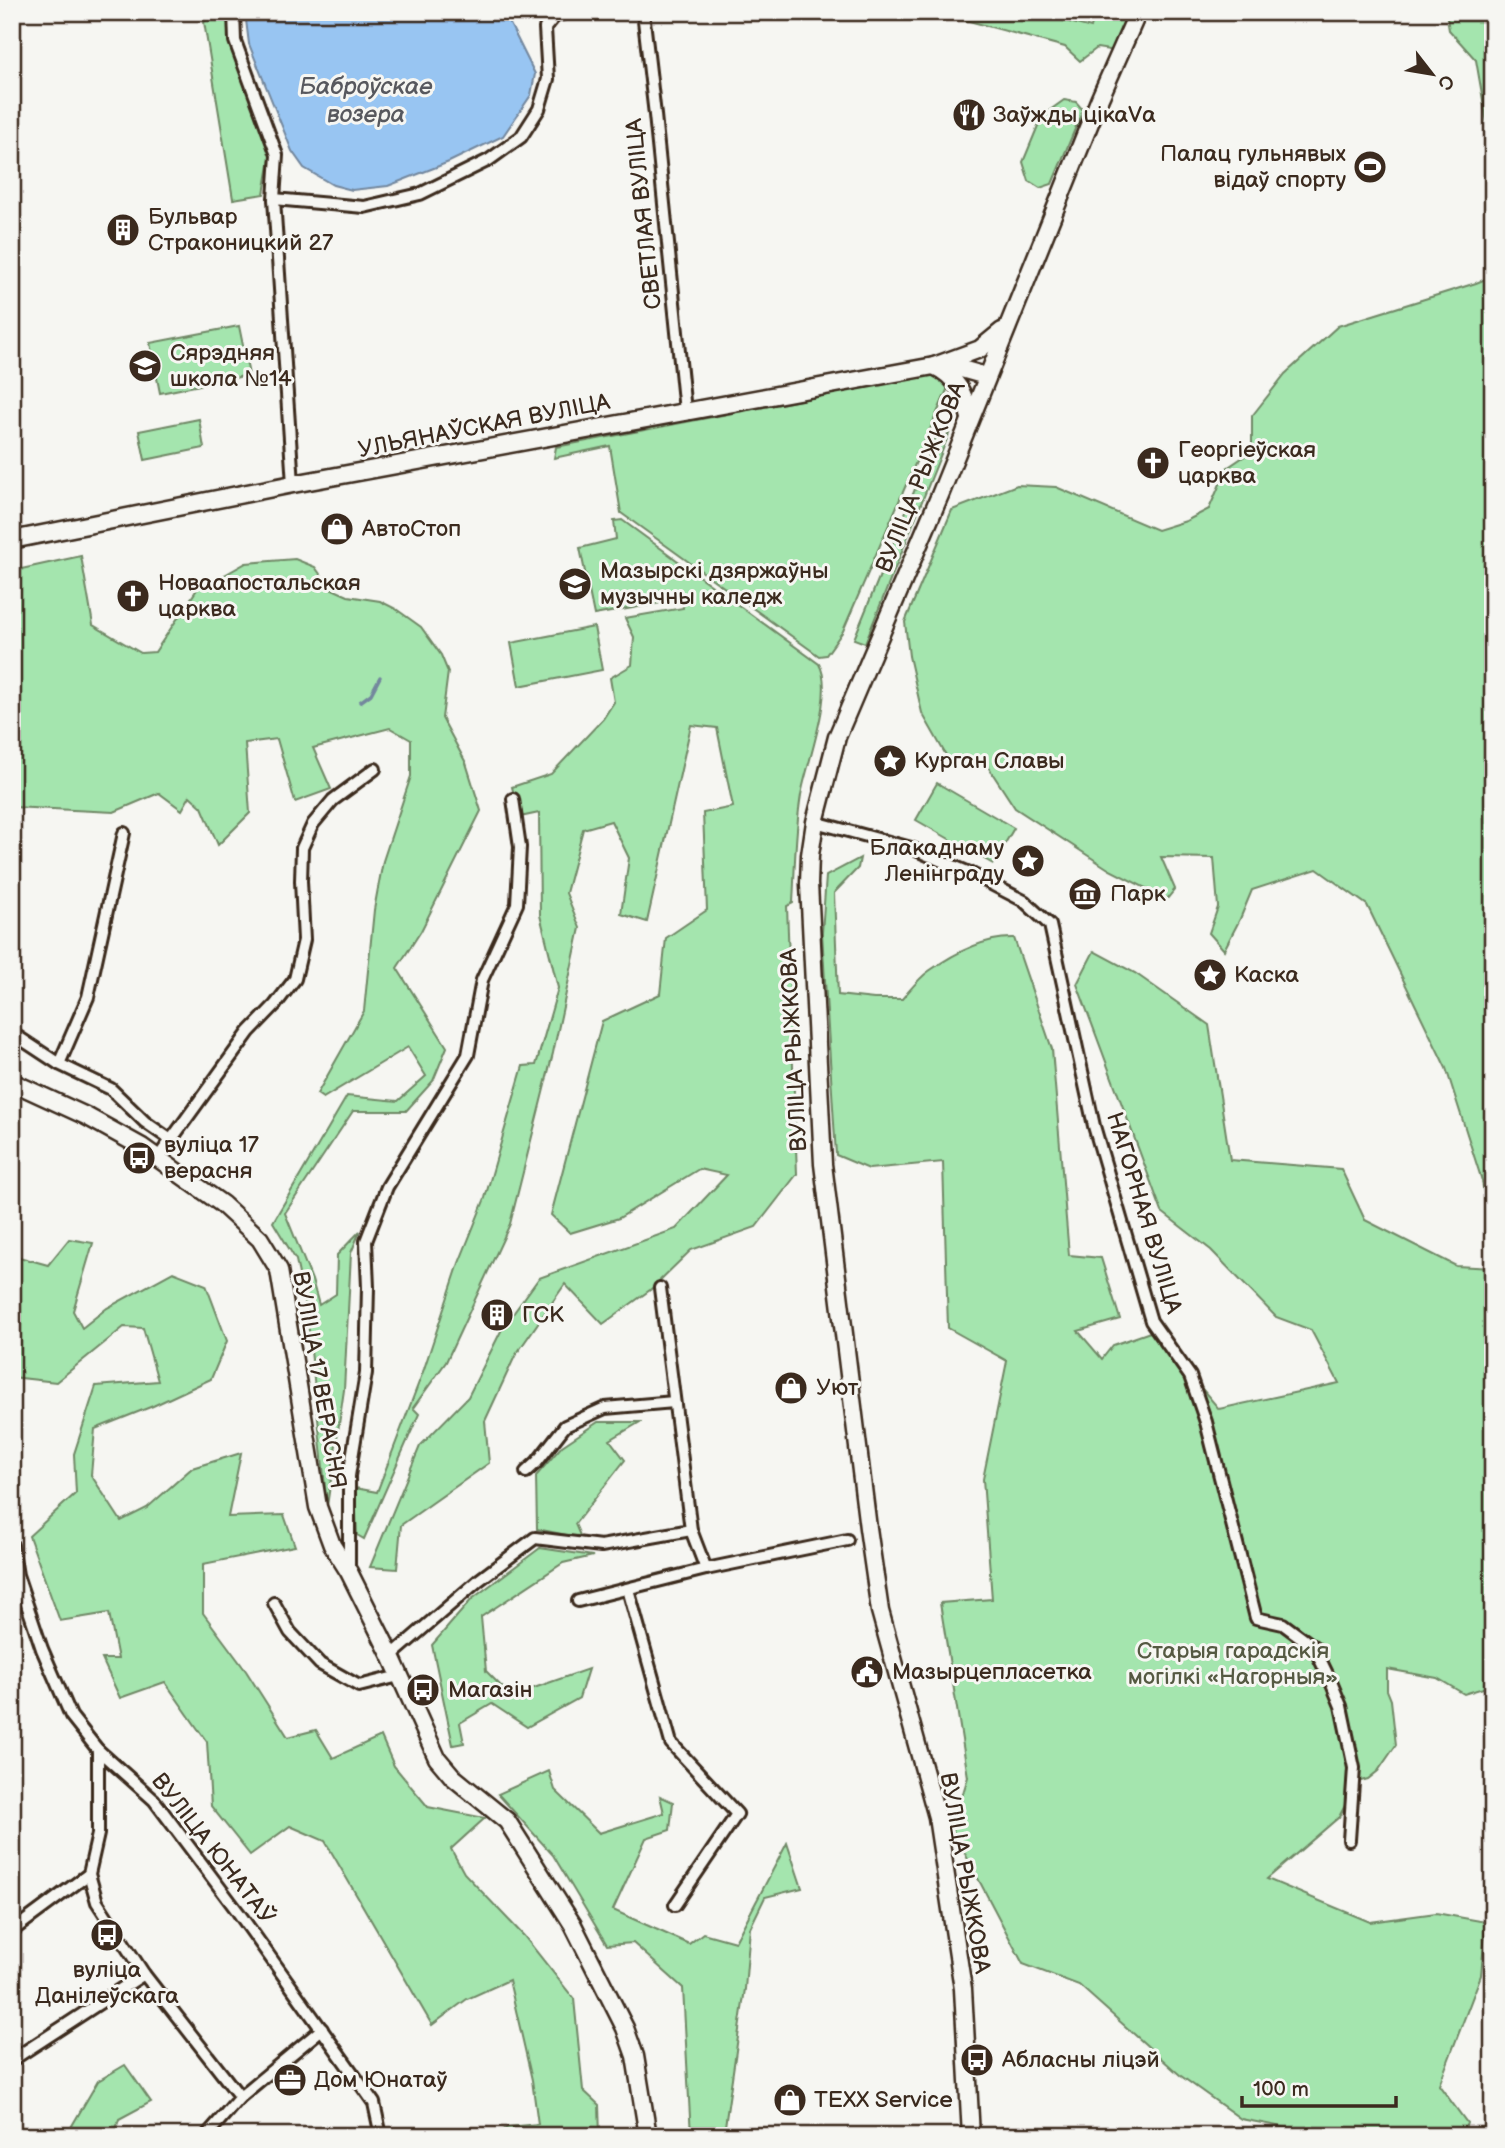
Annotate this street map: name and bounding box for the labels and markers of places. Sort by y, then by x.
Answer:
restaurant icon: Заўжды цікаVа [950,96,988,134]
place label: Заўжды цікаVа [993,101,1156,129]
place label: Палац гульнявых відаў спорту [1160,140,1346,194]
sports icon: Палац гульнявых відаў спорту [1351,148,1389,186]
place label: Бульвар Страконицкий 27 [148,203,334,257]
building icon: Бульвар Страконицкий 27 [104,211,142,249]
place label: Сярэдняя школа №14 [170,339,292,393]
school or university icon: Сярэдняя школа №14 [126,347,164,385]
place label: Георгіеўская царква [1178,436,1316,490]
church icon: Георгіеўская царква [1134,444,1172,482]
shop icon: АвтоСтоп [318,510,356,548]
place label: АвтоСтоп [361,515,461,543]
place label: Мазырскі дзяржаўны музычны каледж [600,557,829,611]
school or university icon: Мазырскі дзяржаўны музычны каледж [556,565,594,603]
place label: Новаапостальская царква [158,569,361,623]
church icon: Новаапостальская царква [114,577,152,615]
place icon: Курган Славы [871,742,909,780]
place label: Курган Славы [914,747,1064,775]
place label: Блакаднаму Ленінграду [870,834,1004,888]
place icon: Блакаднаму Ленінграду [1009,842,1047,880]
museum icon: Парк [1066,875,1104,913]
place label: Парк [1110,880,1167,908]
place icon: Каска [1191,956,1229,994]
place label: Каска [1234,961,1300,989]
place label: вуліца 17 верасня [164,1131,260,1185]
bus stop icon: вуліца 17 верасня [120,1139,158,1177]
building icon: ГСК [478,1296,516,1334]
place label: ГСК [522,1301,564,1329]
shop icon: Уют [772,1369,810,1407]
place label: Уют [816,1374,859,1402]
public building icon: Мазырцепласетка [848,1653,886,1691]
place label: Мазырцепласетка [892,1658,1092,1686]
bus stop icon: Магазін [404,1671,442,1709]
place label: Магазін [448,1676,533,1704]
bus stop icon: вуліца Данілеўскага [88,1916,126,1954]
place label: вуліца Данілеўскага [35,1956,179,2010]
bus stop icon: Абласны ліцэй [958,2041,996,2079]
place label: Абласны ліцэй [1001,2046,1160,2074]
office icon: Дом Юнатаў [271,2061,309,2099]
place label: Дом Юнатаў [314,2066,448,2094]
shop icon: TEXX Service [771,2081,809,2119]
place label: TEXX Service [814,2086,953,2114]

